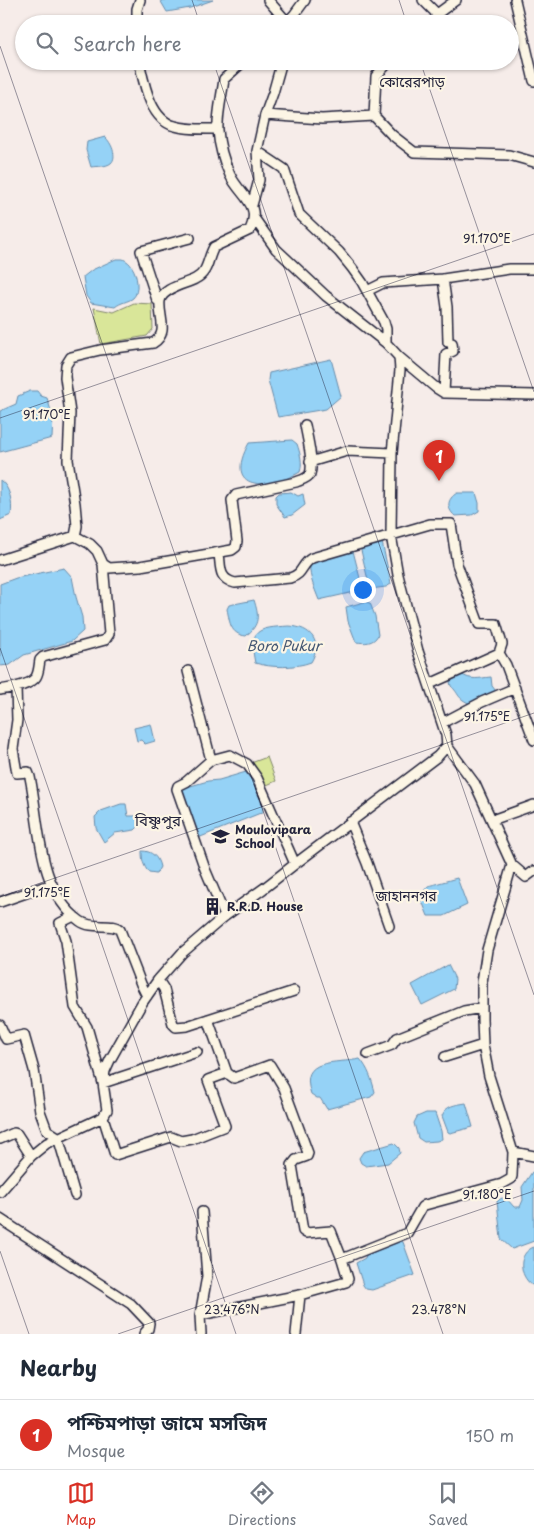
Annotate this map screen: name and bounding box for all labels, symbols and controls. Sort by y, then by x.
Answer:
search box [15,15,519,70]
icon: search [33,29,61,57]
text: Search here [73,29,182,57]
district label: কোরেরপাড় [379,71,446,92]
text: 91.170°E [463,229,511,247]
text: 91.170°E [23,405,71,423]
pin: 1 [423,440,455,481]
your location [350,577,376,603]
water label: Boro Pukur [247,635,324,656]
text: 91.175°E [464,707,510,725]
district label: বিষ্ণুপুর [134,808,182,831]
place label: Moulovipara School [235,820,312,852]
school or university icon: Moulovipara School [211,827,231,847]
text: 91.175°E [24,883,70,901]
district label: জাহাননগর [374,885,437,906]
building icon: R.R.D. House [203,897,223,917]
place label: R.R.D. House [227,897,303,915]
text: 91.180°E [462,1185,512,1203]
text: 23.476°N [204,1300,260,1318]
text: 23.478°N [412,1300,466,1318]
text: Nearby [20,1351,97,1383]
text: পশ্চিমপাড়া জামে মসজিদ [67,1408,267,1436]
text: 1 [32,1423,40,1447]
text: 150 m [466,1423,514,1447]
text: Mosque [67,1438,125,1462]
tab: Map [66,1479,96,1530]
tab: Directions [228,1479,296,1530]
tab: Saved [428,1479,468,1530]

